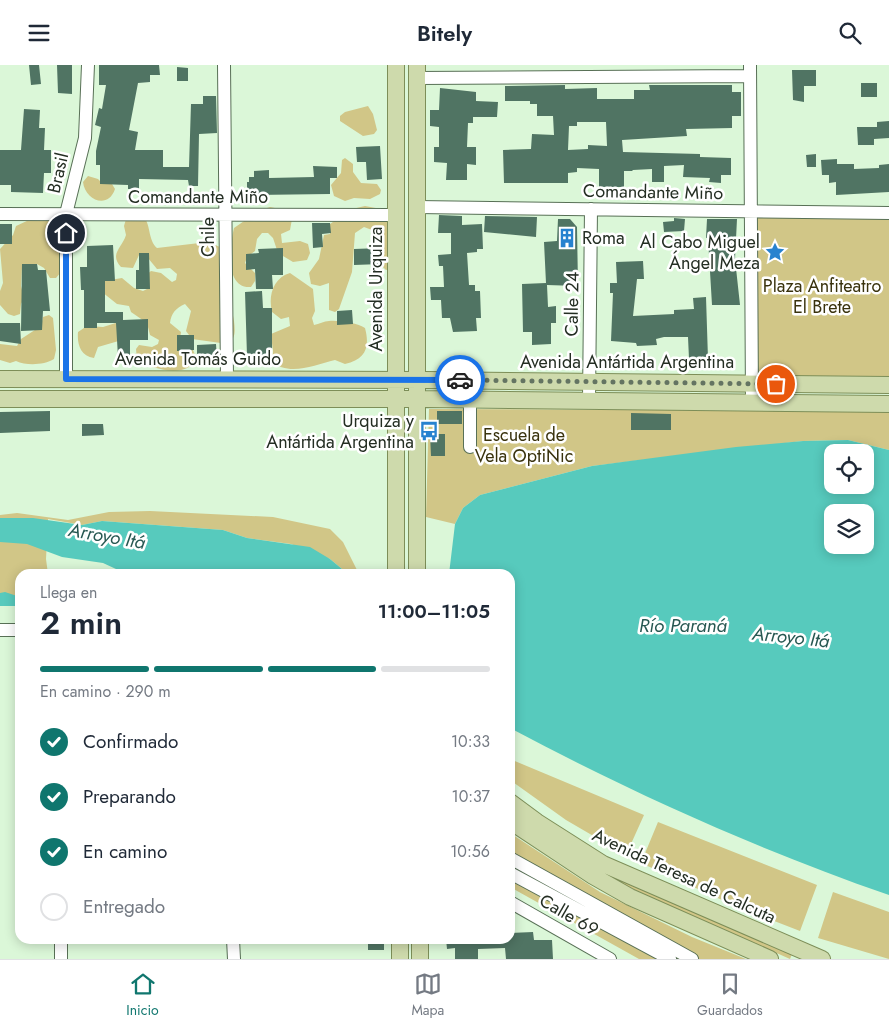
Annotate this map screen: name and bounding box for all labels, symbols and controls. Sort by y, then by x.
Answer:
text: Bitely [417,17,472,49]
icon: menu [25,19,53,47]
icon: search [836,19,864,47]
street label: Brasil [41,150,75,196]
street label: Comandante Miño [583,178,723,206]
street label: Comandante Miño [128,184,268,210]
pin [45,212,87,254]
street label: Chile [195,217,221,257]
icon: home [52,219,80,247]
place label: Roma [582,225,625,251]
street label: Avenida Urquiza [363,227,389,351]
building icon: Roma [556,227,578,249]
place label: Al Cabo Miguel Ángel Meza [640,229,760,276]
place icon: Al Cabo Miguel Ángel Meza [764,241,786,263]
street label: Calle 24 [558,271,586,337]
park label: Plaza Anfiteatro El Brete [763,273,881,320]
street label: Avenida Tomás Guido [115,346,281,372]
street label: Avenida Antártida Argentina [520,349,734,375]
courier [435,355,485,405]
pin [755,363,797,405]
icon: car [446,366,474,394]
icon: bag [762,370,790,398]
place label: Urquiza y Antártida Argentina [266,408,414,455]
bus stop icon: Urquiza y Antártida Argentina [418,420,440,442]
park label: Escuela de Vela OptiNic [475,422,573,469]
map controls [824,444,874,554]
button: locate [824,444,874,494]
button: layers [824,504,874,554]
water label: Arroyo Itá [66,516,148,556]
text: Llega en [40,581,97,604]
text: 11:00–11:05 [378,598,490,625]
text: 2 min [40,600,122,646]
water label: Río Paraná [639,612,727,639]
water label: Arroyo Itá [750,619,831,655]
text: En camino · 290 m [40,680,171,703]
icon: check [40,728,68,756]
text: Confirmado [83,728,178,755]
text: 10:33 [451,730,490,753]
icon: check [40,783,68,811]
text: Preparando [83,783,176,810]
text: 10:37 [452,785,490,808]
street label: Avenida Teresa de Calcuta [588,822,780,930]
icon: check [40,838,68,866]
text: En camino [83,838,167,865]
text: 10:56 [450,840,490,863]
street label: Calle 69 [534,888,604,942]
text: Entregado [83,893,165,920]
tab: Inicio [126,970,159,1020]
tab: Mapa [411,970,444,1020]
tab: Guardados [697,970,763,1020]

